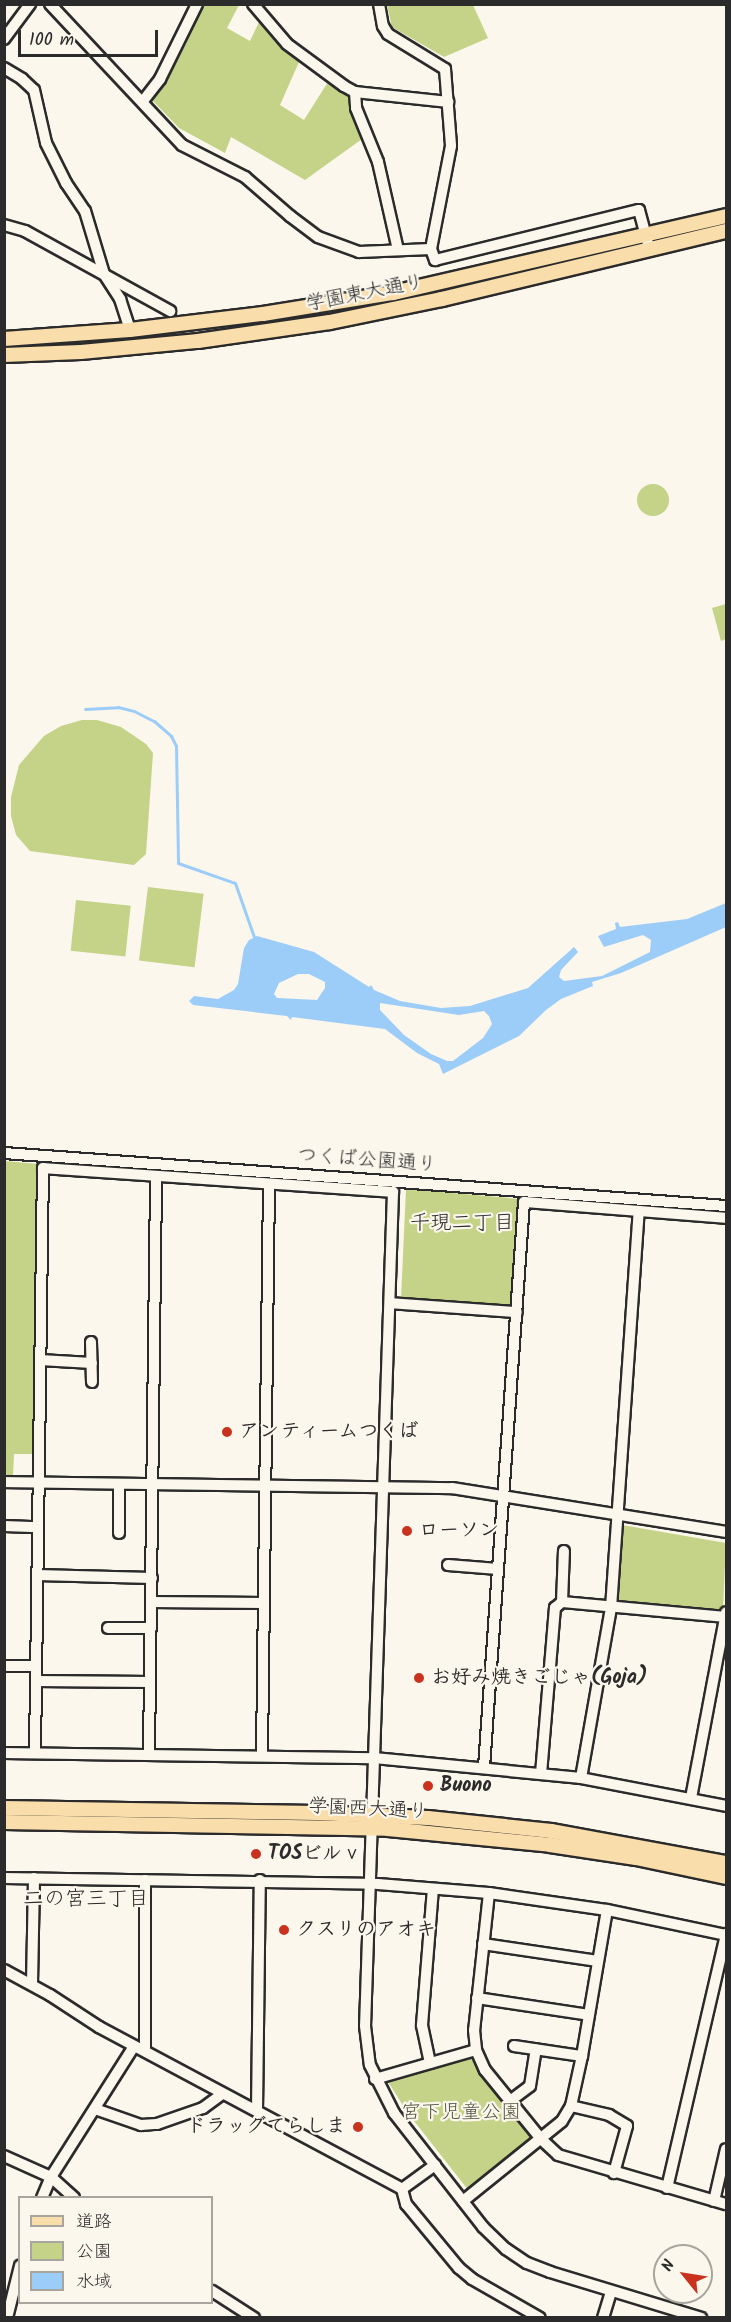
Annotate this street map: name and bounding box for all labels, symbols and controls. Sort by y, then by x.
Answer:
scale bar [21,18,160,56]
text: 100 m [29,26,74,55]
street label: 学園東大通り [304,271,426,317]
street label: つくば公園通り [296,1144,438,1178]
district label: 千現二丁目 [410,1211,514,1237]
place label: アンティームつくば [239,1420,419,1444]
marker: アンティームつくば [220,1425,234,1439]
place label: ローソン [419,1519,499,1543]
marker: ローソン [400,1524,414,1538]
place label: お好み焼きごじゃ(Goja) [431,1666,648,1690]
marker: お好み焼きごじゃ(Goja) [412,1671,426,1685]
place label: Buono [440,1774,492,1798]
marker: Buono [421,1779,435,1793]
street label: 学園西大通り [307,1795,429,1825]
place label: TOSビルⅴ [268,1842,362,1866]
marker: TOSビルⅴ [249,1847,263,1861]
district label: 二の宮三丁目 [23,1887,149,1913]
place label: クスリのアオキ [296,1918,436,1942]
marker: クスリのアオキ [277,1923,291,1937]
park label: 宮下児童公園 [401,2101,521,2125]
place label: ドラッグてらしま [186,2115,346,2139]
marker: ドラッグてらしま [351,2120,365,2134]
legend [18,2196,213,2304]
text: 道路 [76,2208,112,2237]
text: 公園 [76,2238,112,2267]
north arrow [653,2244,713,2304]
text: N [655,2255,682,2276]
text: 水域 [76,2268,112,2297]

